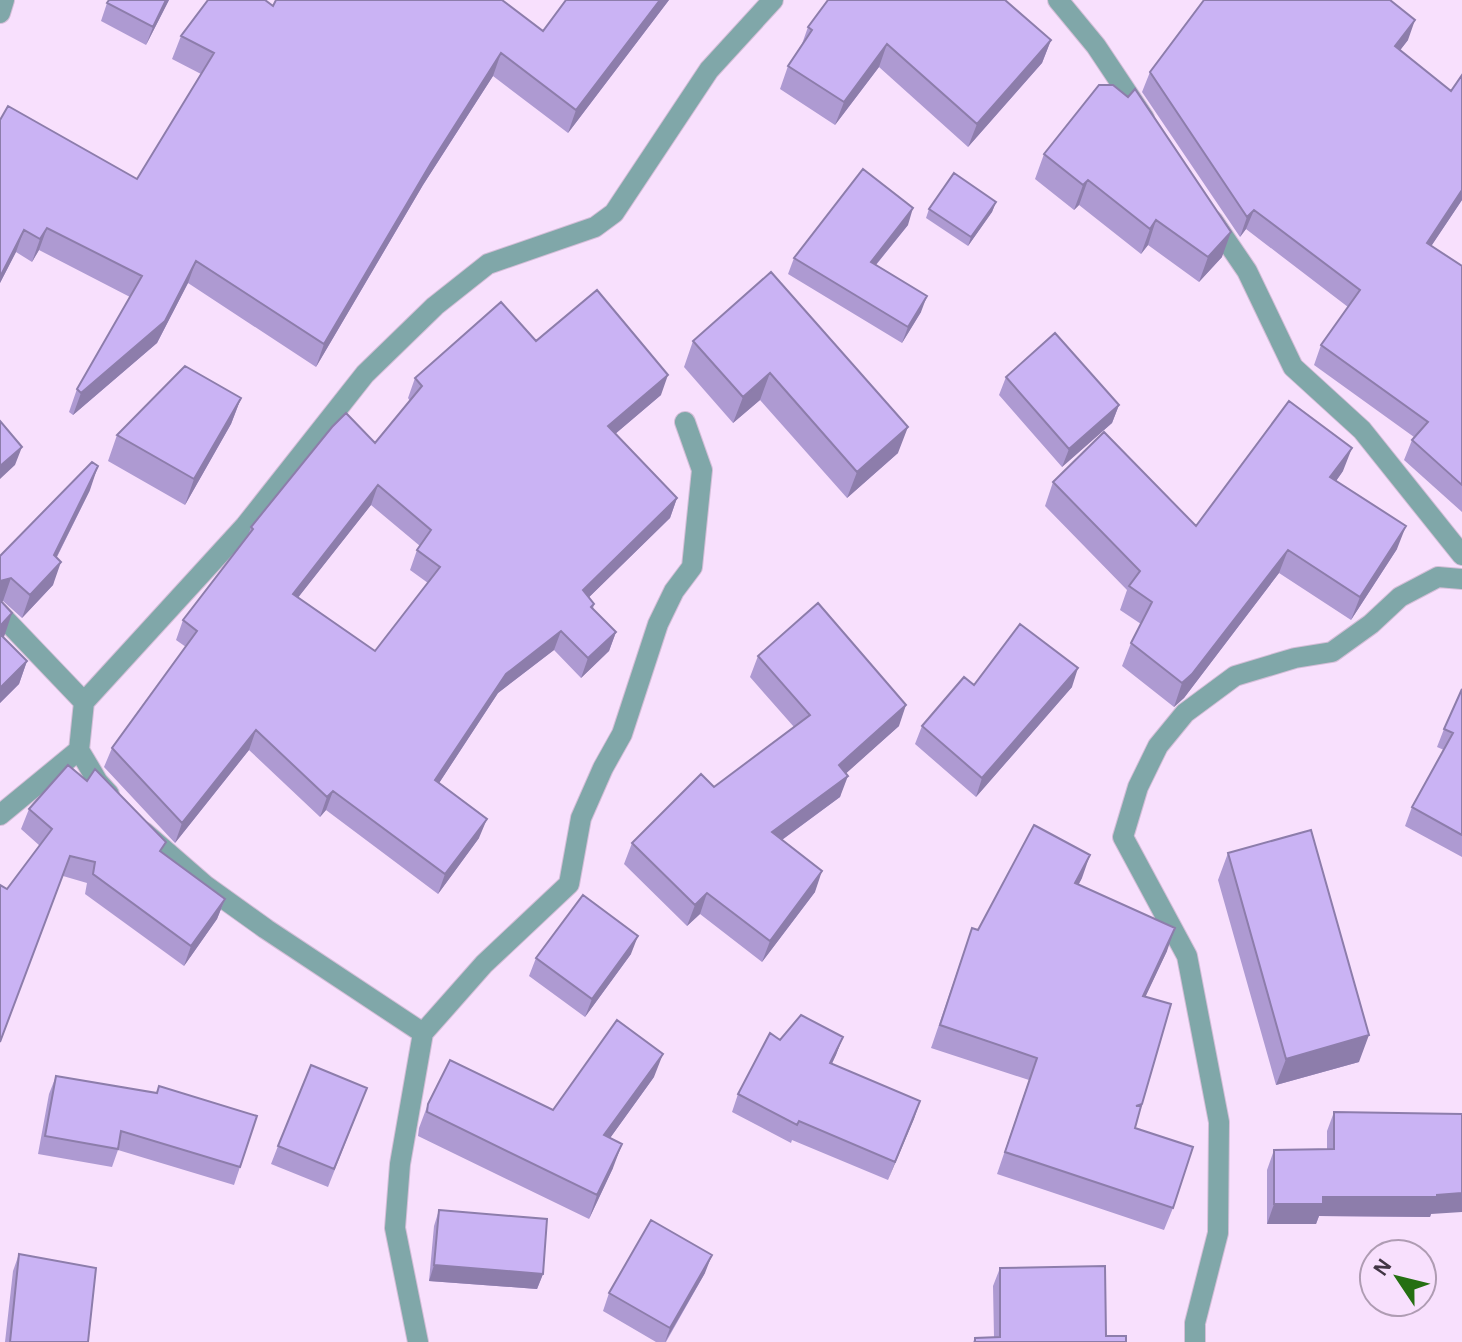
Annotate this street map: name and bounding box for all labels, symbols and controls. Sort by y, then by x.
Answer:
north arrow [1358,1238,1438,1318]
text: N [1369,1255,1396,1280]

